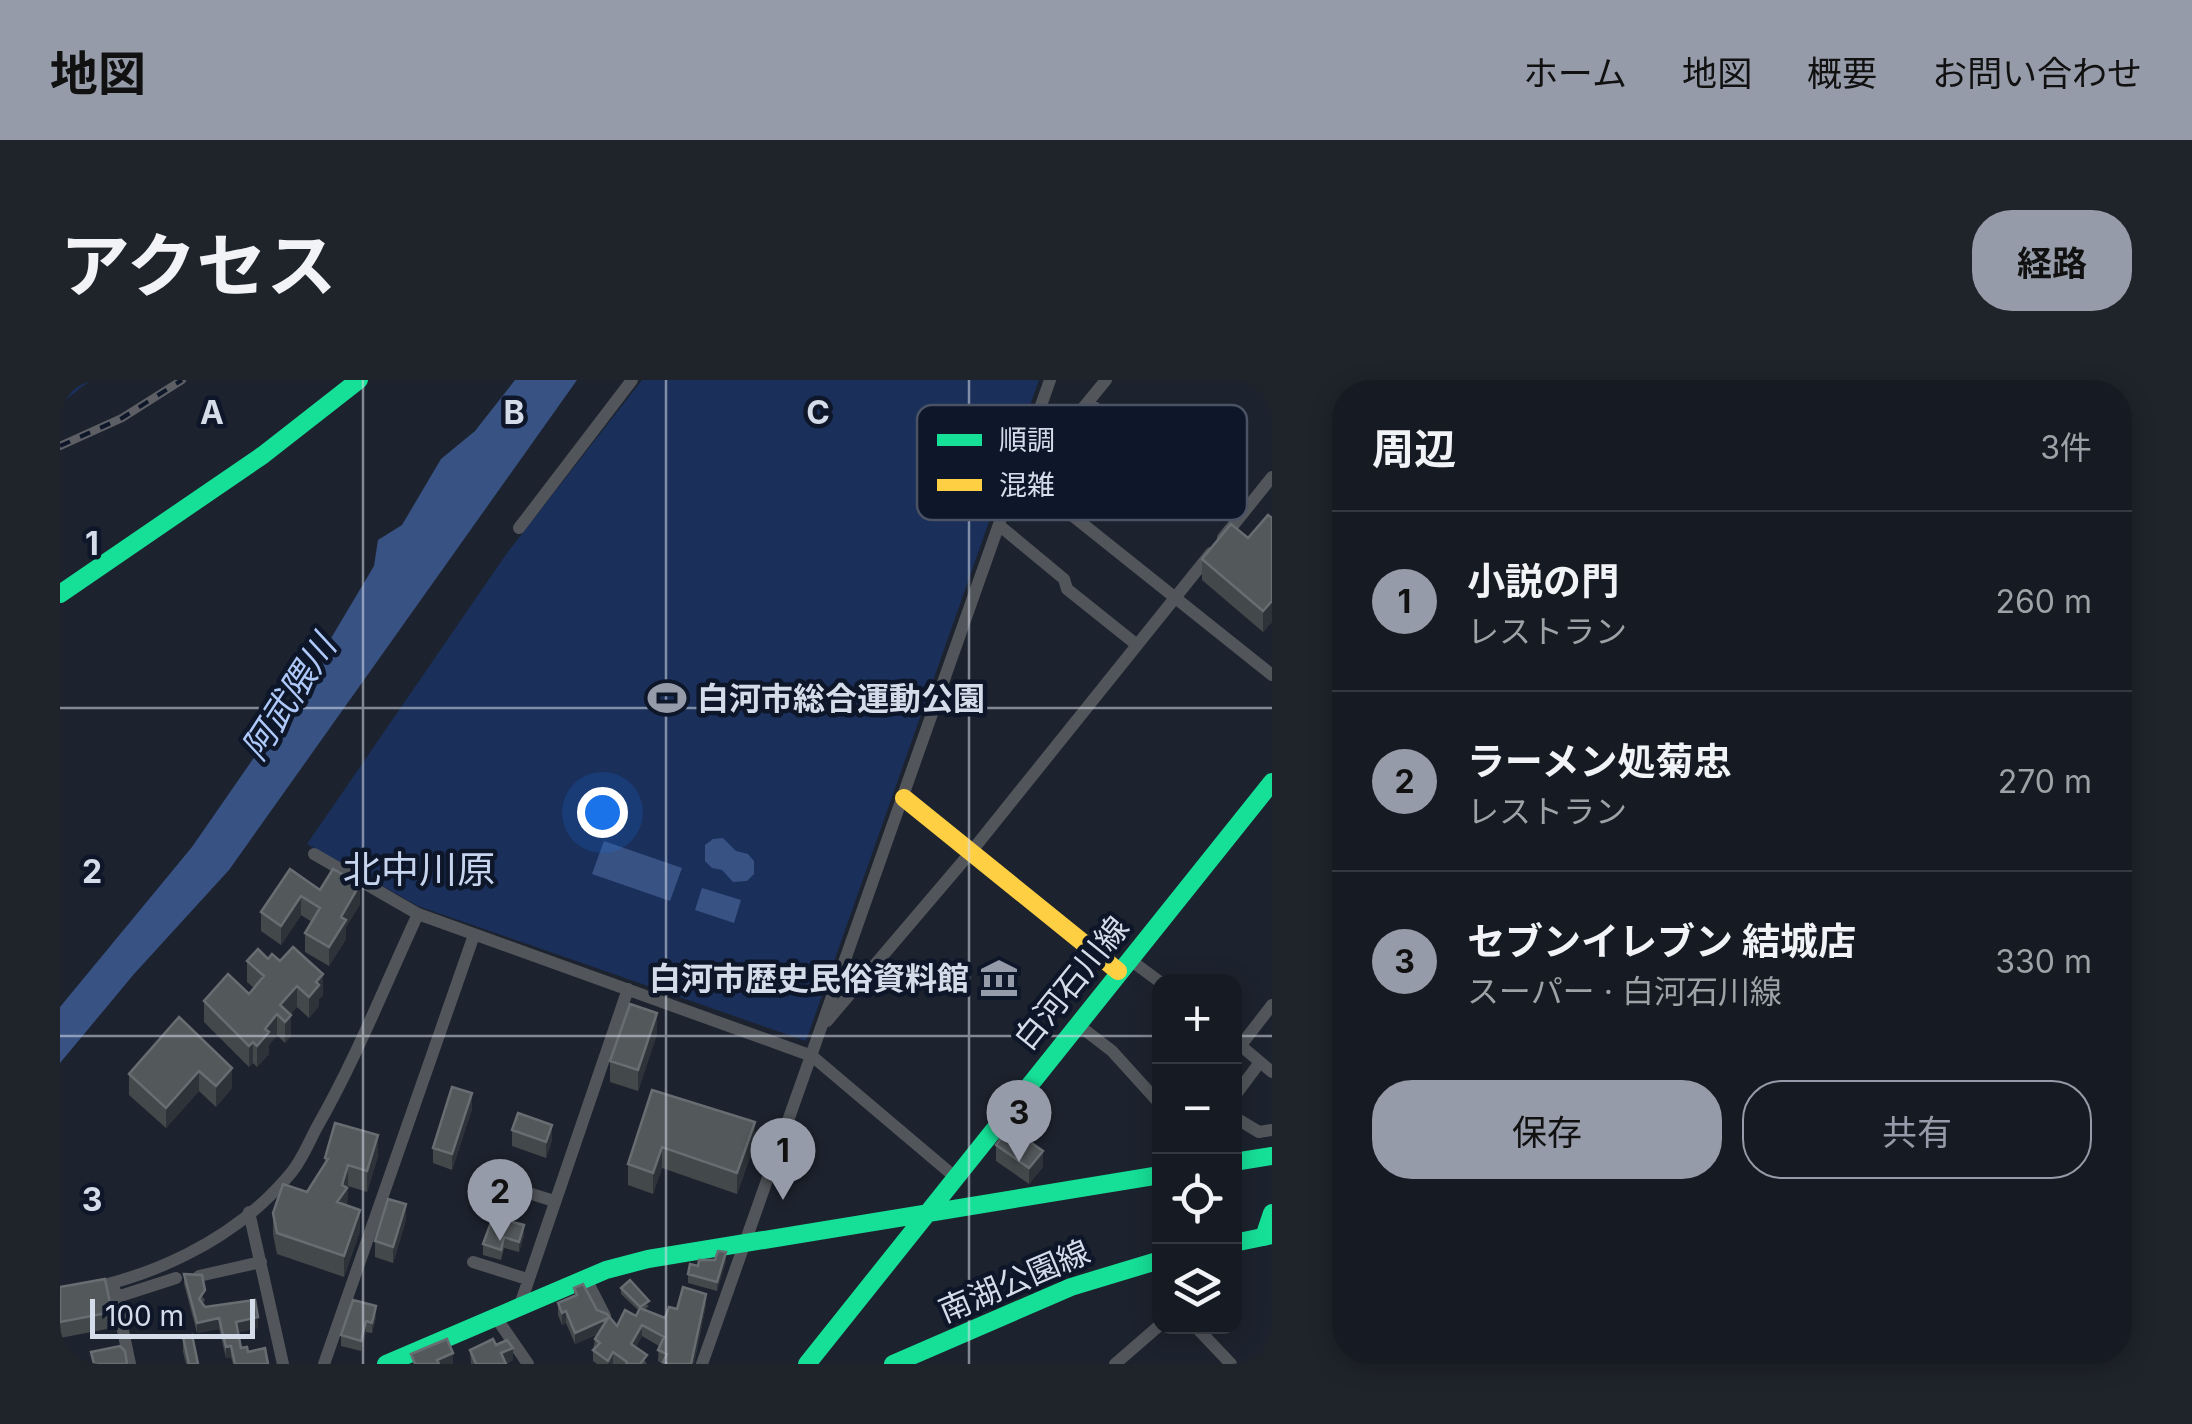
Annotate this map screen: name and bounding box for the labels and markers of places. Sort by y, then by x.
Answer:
sports icon: 白河市総合運動公園 [646,677,688,719]
place label: 白河市総合運動公園 [697,679,985,718]
museum icon: 白河市歴史民俗資料館 [978,957,1020,999]
place label: 白河市歴史民俗資料館 [649,959,969,998]
pin: 3 [986,1080,1052,1162]
pin: 1 [750,1118,816,1200]
pin: 2 [468,1158,532,1241]

